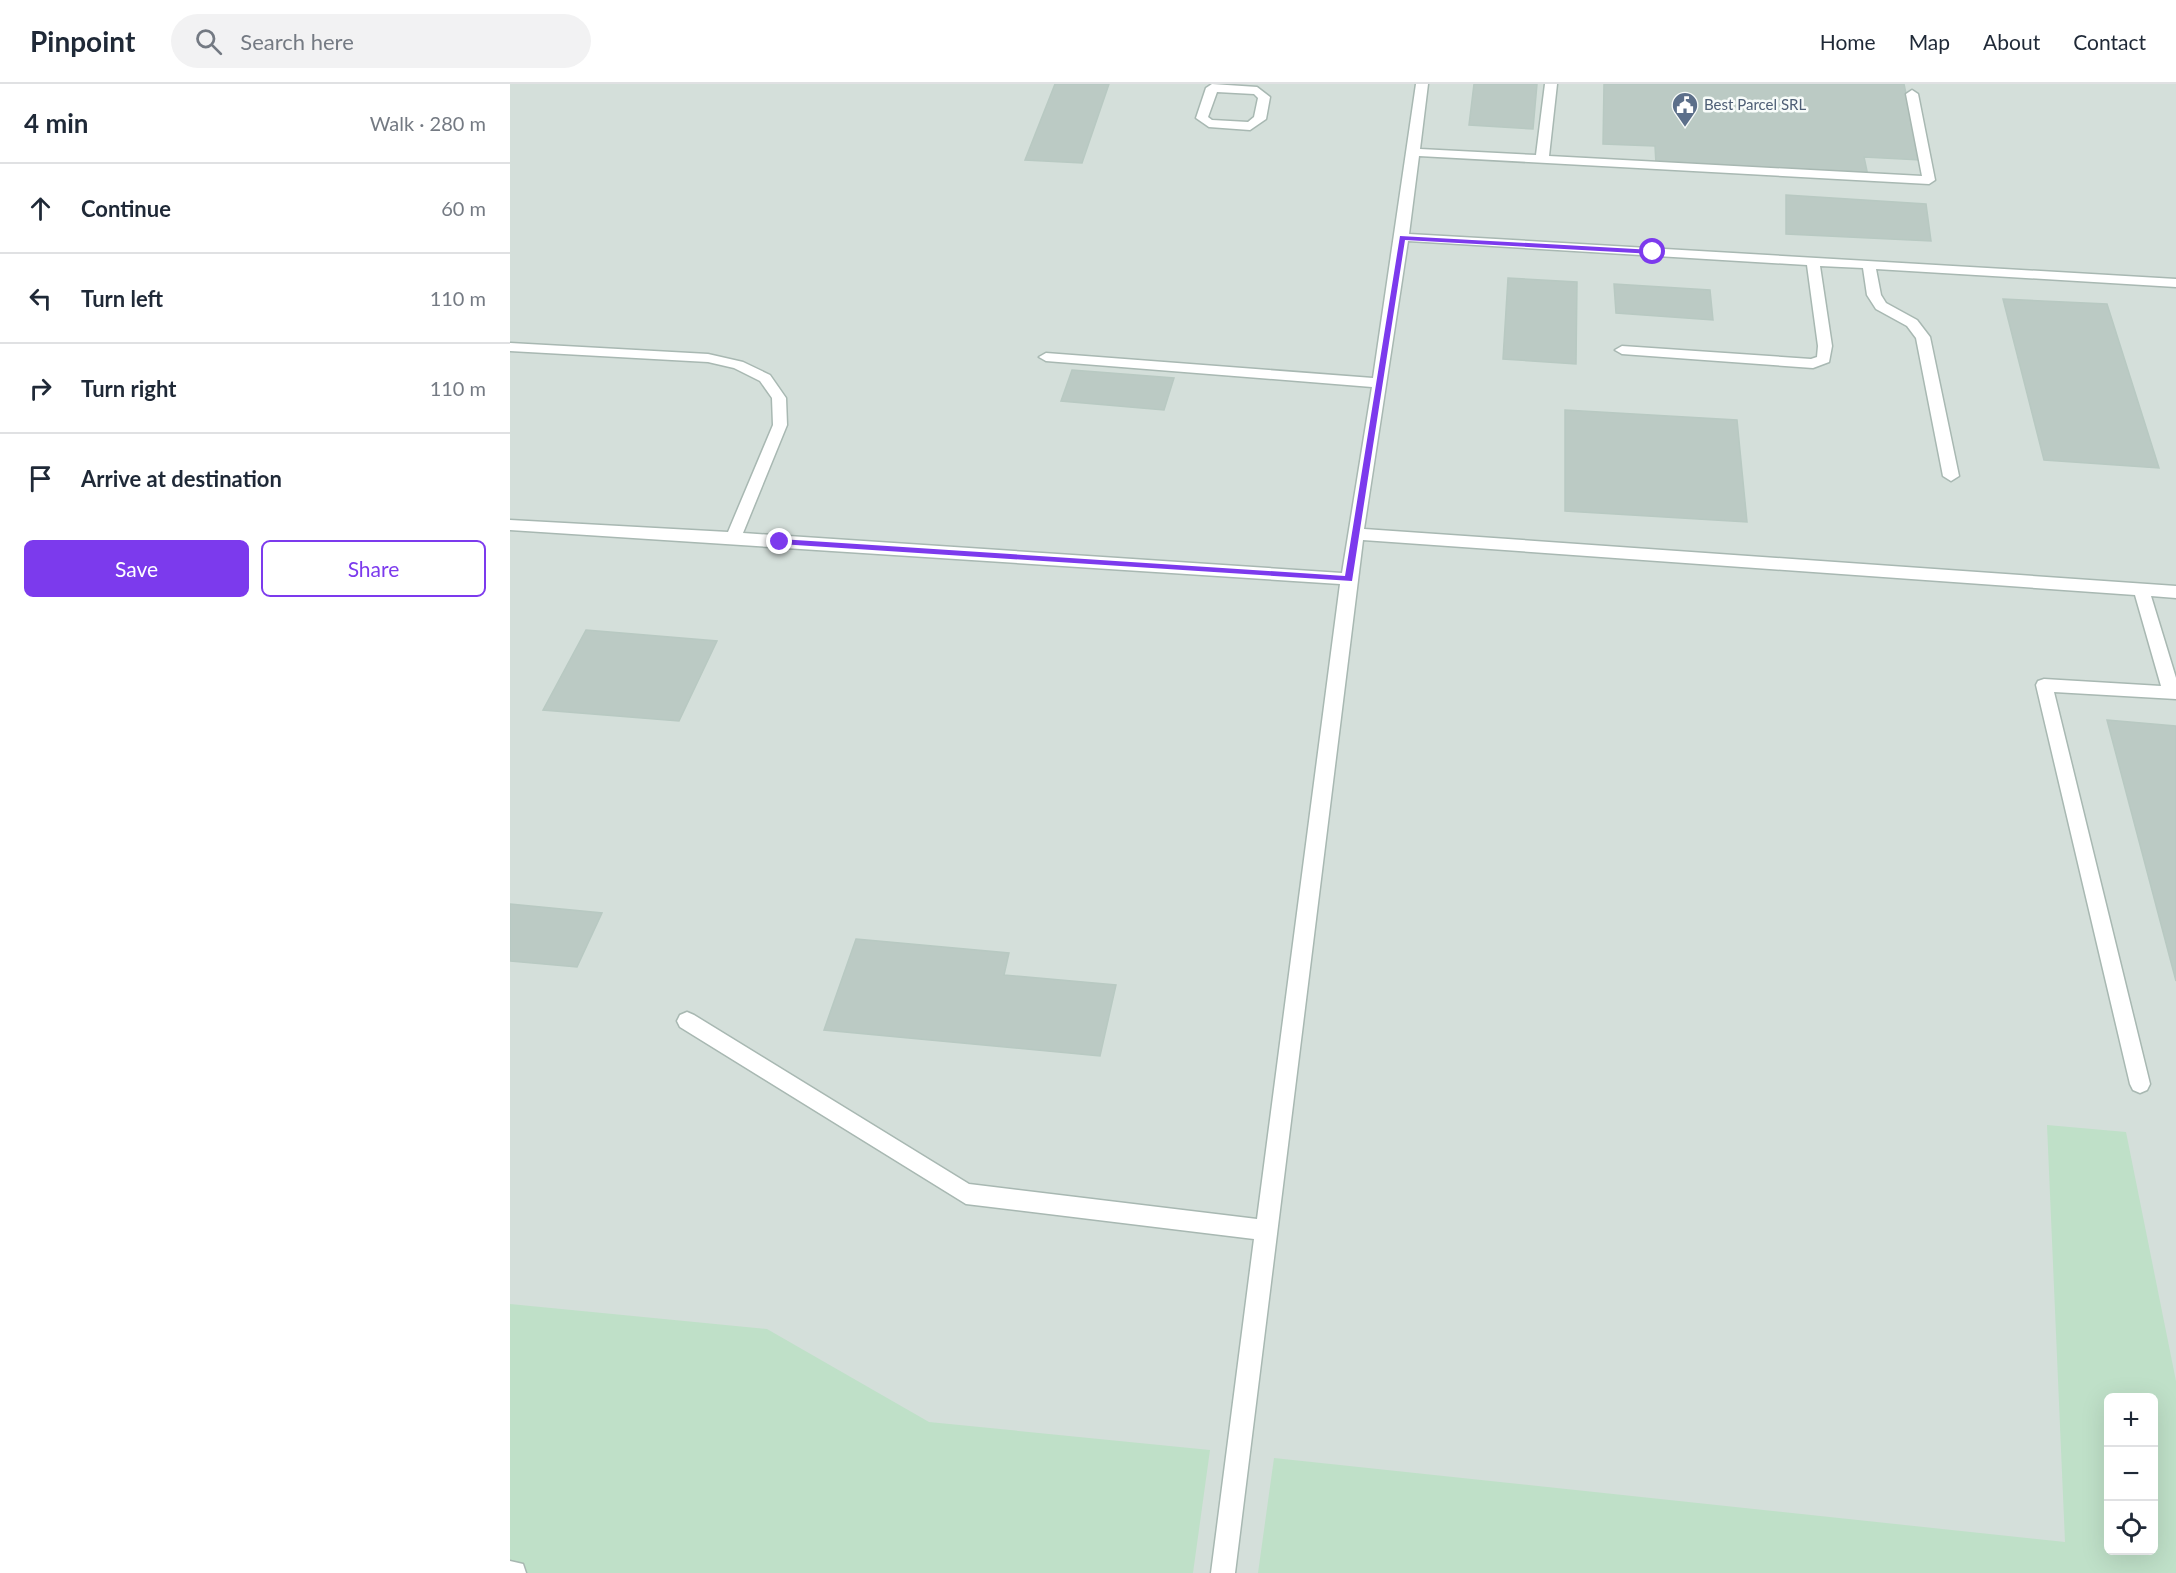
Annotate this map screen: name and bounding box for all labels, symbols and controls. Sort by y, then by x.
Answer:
search box [171,14,591,68]
text: Pinpoint [30,24,135,58]
icon: search [192,25,225,58]
text: Search here [240,28,354,55]
text: Home [1820,29,1876,54]
text: Map [1909,29,1950,54]
text: About [1983,29,2040,54]
text: Contact [2073,29,2146,54]
public building icon: Best Parcel SRL [1670,90,1700,128]
place label: Best Parcel SRL [1704,95,1806,113]
text: 4 min [24,107,88,139]
text: Walk · 280 m [370,111,486,135]
icon: ahead [24,192,57,225]
text: Continue [81,195,171,222]
text: 60 m [441,196,486,220]
route start [1639,238,1665,264]
icon: left [24,282,57,315]
text: Turn left [81,285,163,312]
text: 110 m [430,286,486,310]
icon: right [24,372,57,405]
text: Turn right [81,375,176,402]
text: 110 m [430,376,486,400]
icon: arrive [24,462,57,495]
text: Arrive at destination [81,465,282,492]
route end [766,528,792,554]
button: Save [24,540,249,597]
button: Share [261,540,486,597]
map controls [2104,1393,2158,1555]
button: + [2104,1393,2158,1447]
button: − [2104,1447,2158,1501]
button: locate [2104,1501,2158,1555]

